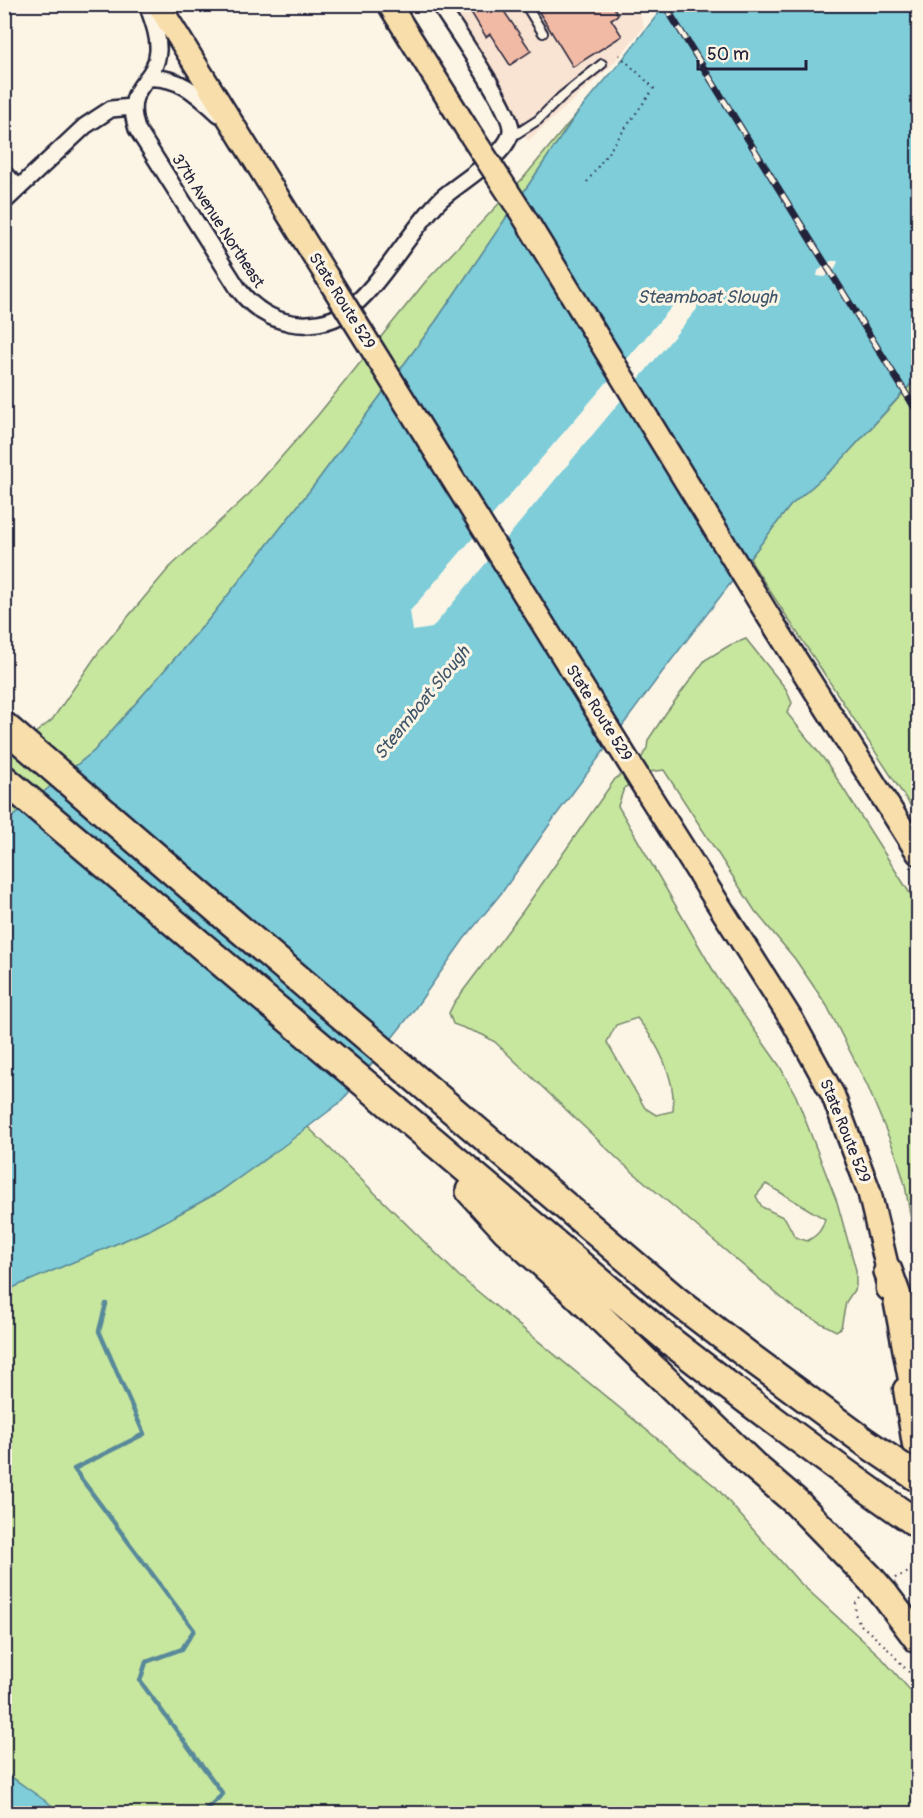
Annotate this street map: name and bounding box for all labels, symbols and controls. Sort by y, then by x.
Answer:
scale bar [698,33,806,71]
text: 50 m [707,43,749,66]
street label: 37th Avenue Northeast [167,150,269,292]
street label: State Route 529 [304,249,380,353]
water label: Steamboat Slough [637,286,778,309]
water label: Steamboat Slough [369,640,476,765]
street label: State Route 529 [561,661,637,765]
street label: State Route 529 [815,1076,875,1186]

